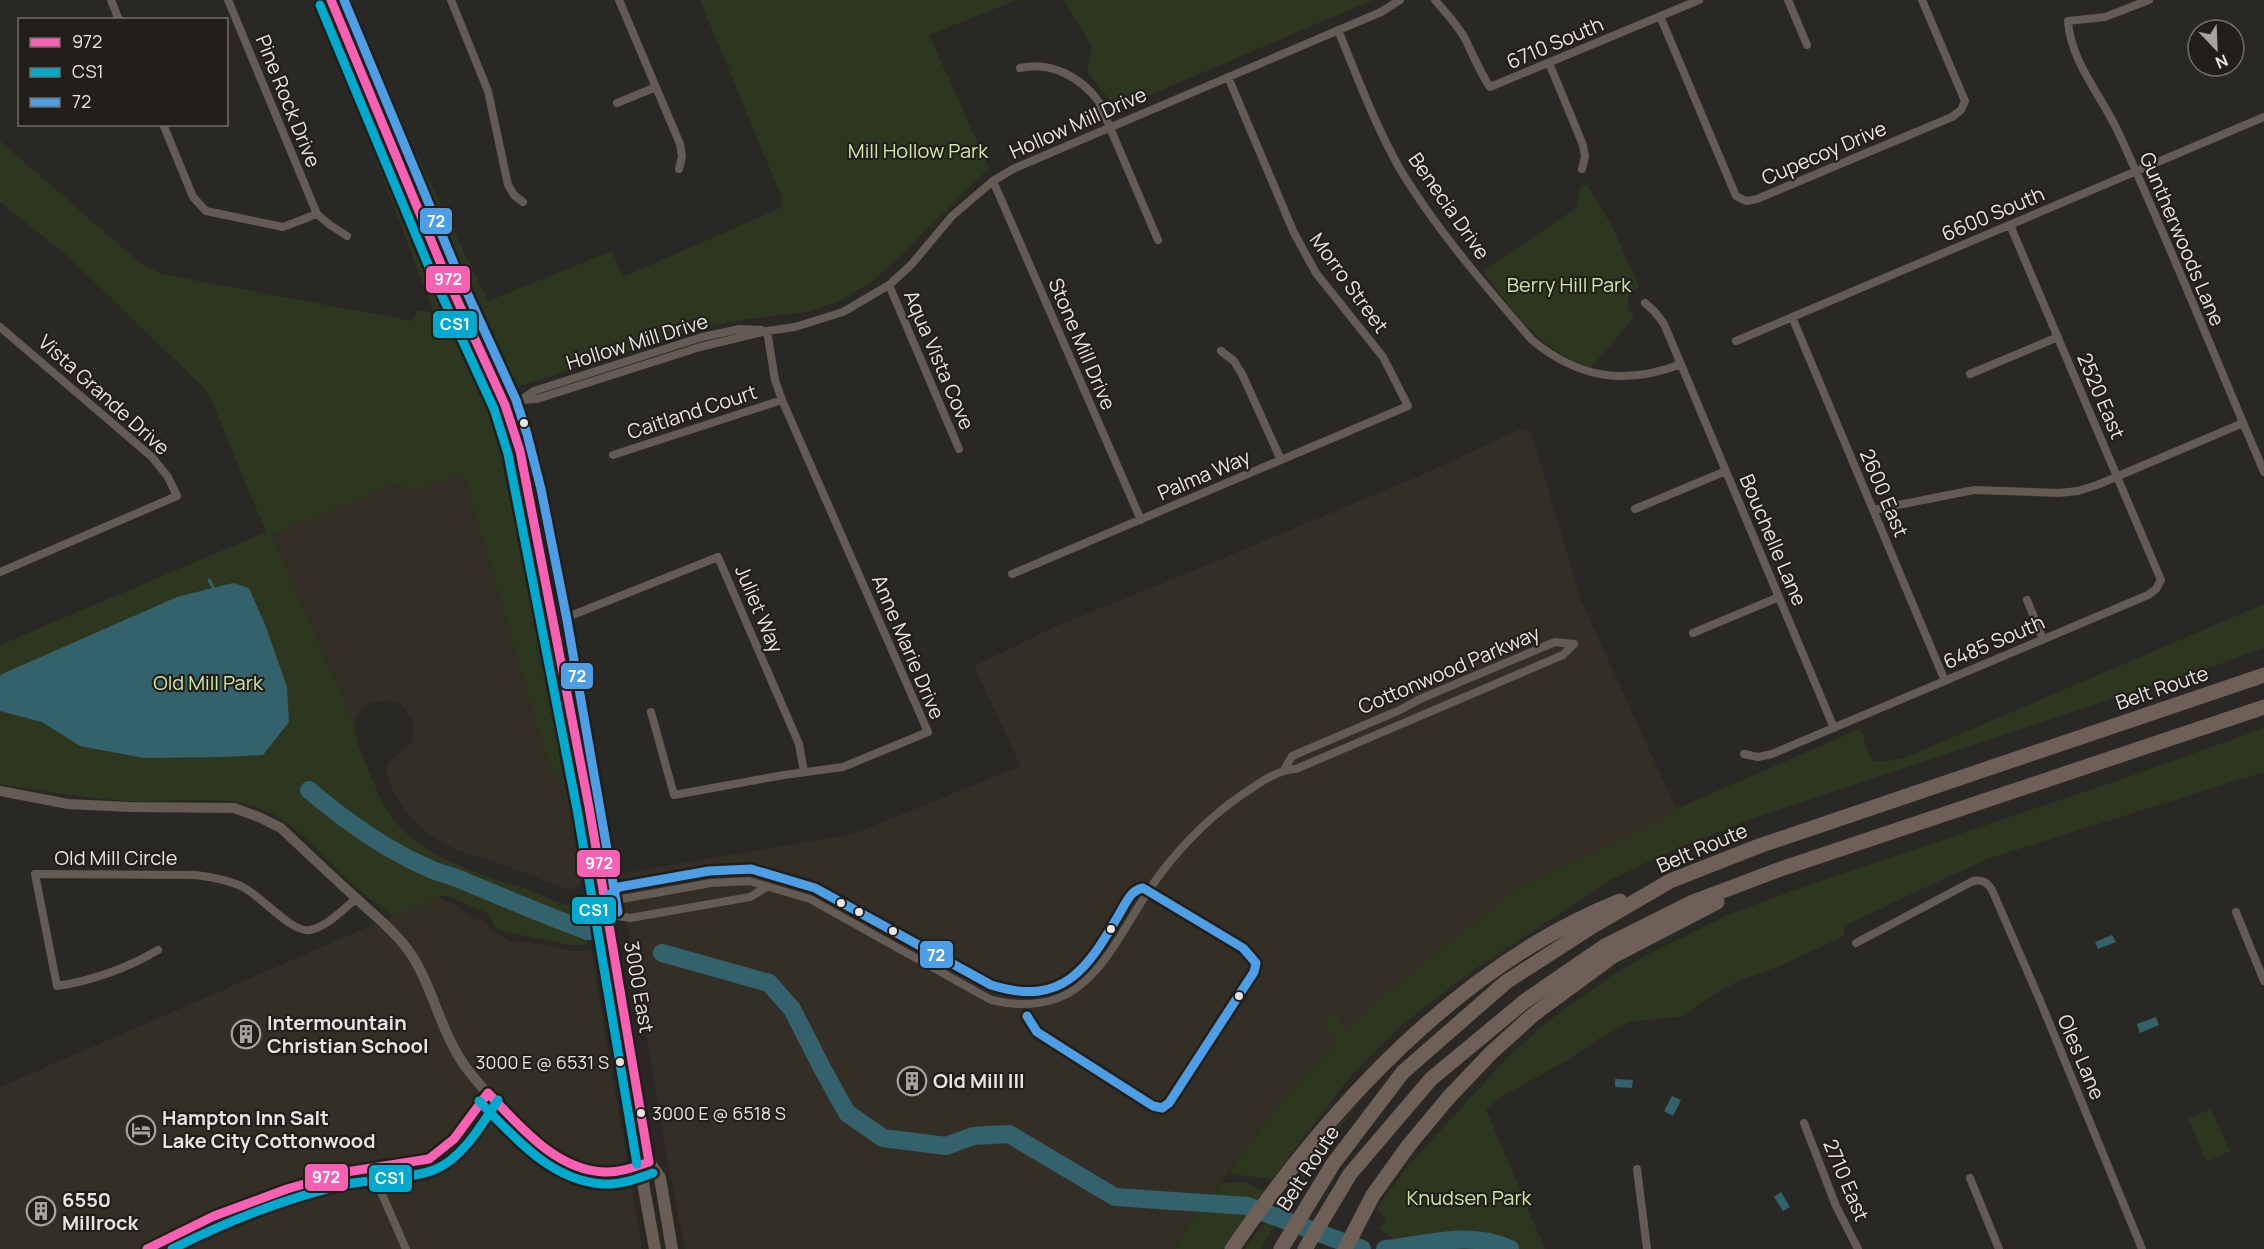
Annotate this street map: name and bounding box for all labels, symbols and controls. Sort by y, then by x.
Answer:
street label: 6710 South [1502,10,1607,75]
legend [18,18,228,126]
north arrow [2186,18,2246,78]
text: 972 [72,29,102,53]
street label: Pine Rock Drive [250,31,327,171]
text: N [2212,49,2231,74]
text: CS1 [72,59,104,83]
street label: Hollow Mill Drive [1005,80,1151,165]
text: 72 [72,89,91,113]
street label: Cupecoy Drive [1757,114,1890,191]
park label: Mill Hollow Park [848,137,989,164]
street label: Benecia Drive [1403,147,1496,264]
street label: Guntherwoods Lane [2134,148,2231,330]
street label: 6600 South [1937,180,2048,247]
line badge: 72 [419,207,453,235]
text: 72 [427,210,445,232]
street label: Morro Street [1304,227,1395,338]
line badge: 972 [425,265,471,294]
text: 972 [434,268,462,290]
park label: Berry Hill Park [1507,271,1632,298]
street label: Stone Mill Drive [1043,274,1122,414]
street label: Aqua Vista Cove [898,286,981,434]
street label: Hollow Mill Drive [563,307,711,376]
line badge: CS1 [432,310,478,339]
text: CS1 [440,313,470,335]
street label: Vista Grande Drive [33,328,176,461]
street label: 2520 East [2071,349,2132,443]
street label: Caitland Court [624,378,760,445]
unlabelled marker [518,417,530,429]
street label: Palma Way [1153,443,1255,506]
street label: 2600 East [1854,445,1915,541]
street label: Bouchelle Lane [1734,470,1813,610]
street label: Juliet Way [729,561,790,657]
street label: Anne Marie Drive [866,571,951,723]
street label: 6485 South [1939,608,2048,675]
street label: Cottonwood Parkway [1354,619,1544,720]
street label: Belt Route [2112,659,2212,716]
line badge: 72 [560,662,594,690]
text: 72 [568,665,586,687]
park label: Old Mill Park [153,669,264,696]
street label: Belt Route [1652,816,1751,879]
street label: Old Mill Circle [55,844,177,871]
line badge: 972 [576,849,621,878]
text: 972 [585,852,613,874]
line badge: CS1 [571,896,617,925]
unlabelled marker [835,897,847,909]
text: CS1 [579,899,609,921]
unlabelled marker [853,906,865,918]
unlabelled marker [1105,923,1117,935]
unlabelled marker [887,925,899,937]
street label: 3000 East [618,939,661,1035]
line badge: 72 [919,940,954,969]
text: 72 [927,944,945,966]
unlabelled marker [1233,990,1245,1002]
place label: Intermountain Christian School [267,1009,429,1059]
street label: Oles Lane [2051,1010,2112,1104]
building icon: Intermountain Christian School [230,1018,262,1050]
place label: 3000 E @ 6531 S [476,1050,609,1074]
marker: 3000 E @ 6531 S [614,1056,626,1068]
building icon: Old Mill III [896,1065,928,1097]
place label: Old Mill III [933,1067,1025,1094]
place label: 3000 E @ 6518 S [652,1101,786,1125]
place label: Hampton Inn Salt Lake City Cottonwood [162,1104,376,1154]
marker: 3000 E @ 6518 S [635,1107,647,1119]
hotel icon: Hampton Inn Salt Lake City Cottonwood [125,1114,157,1146]
street label: Belt Route [1270,1120,1345,1215]
street label: 2710 East [1817,1135,1876,1225]
line badge: 972 [304,1163,349,1192]
line badge: CS1 [368,1164,413,1193]
text: 972 [312,1166,340,1188]
text: CS1 [375,1167,405,1189]
park label: Knudsen Park [1406,1184,1533,1211]
place label: 6550 Millrock [62,1186,140,1236]
building icon: 6550 Millrock [25,1195,57,1227]

